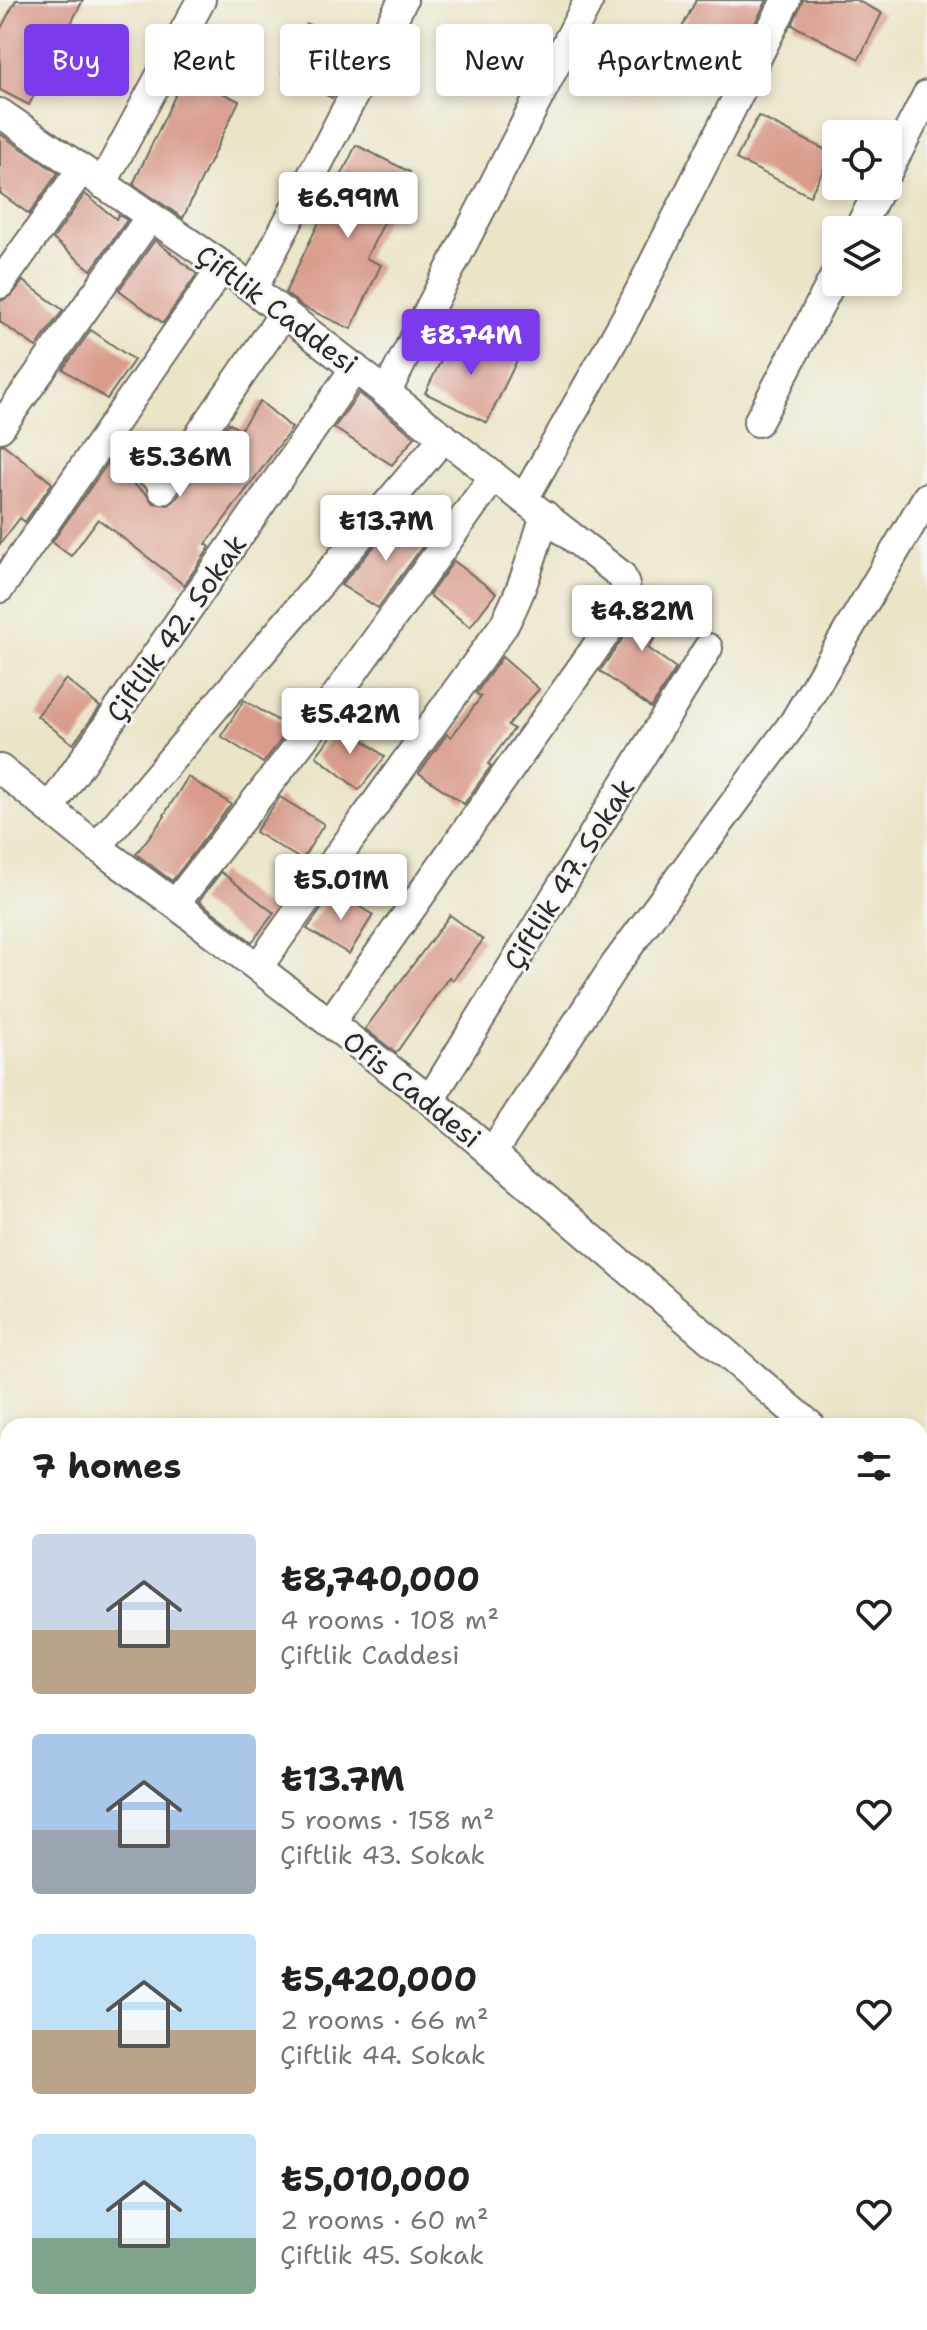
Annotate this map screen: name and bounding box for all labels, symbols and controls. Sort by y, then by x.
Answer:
chip: Buy [24,24,129,96]
chip: Rent [145,24,264,96]
chip: Filters [280,24,420,96]
chip: New [436,24,553,96]
chip: Apartment [569,24,771,96]
map controls [822,120,902,296]
button: locate [822,120,902,200]
pin: ₺6.99M [283,172,413,240]
text: ₺6.99M [297,180,399,215]
button: layers [822,216,902,296]
street label: Çiftlik Caddesi [188,236,366,382]
pin: ₺8.74M [406,309,536,377]
text: ₺8.74M [420,317,522,352]
pin: ₺5.36M [115,431,245,499]
text: ₺5.36M [128,439,232,474]
pin: ₺13.7M [321,495,451,563]
text: ₺13.7M [338,503,434,538]
street label: Çiftlik 42. Sokak [97,527,255,729]
pin: ₺4.82M [577,585,707,653]
text: ₺4.82M [590,593,694,628]
pin: ₺5.42M [285,688,415,756]
text: ₺5.42M [300,696,400,731]
street label: Çiftlik 47. Sokak [495,771,643,977]
pin: ₺5.01M [276,854,406,922]
text: ₺5.01M [293,862,389,897]
street label: Ofis Caddesi [335,1021,489,1157]
text: 7 homes [32,1443,181,1489]
icon: filters [852,1444,896,1488]
text: ₺8,740,000 [280,1556,480,1602]
icon: home [96,1566,192,1662]
icon: heart [852,1592,896,1636]
text: 4 rooms · 108 m² [280,1602,499,1637]
text: Çiftlik Caddesi [280,1637,460,1672]
text: ₺13.7M [280,1756,405,1802]
icon: home [96,1766,192,1862]
icon: heart [852,1792,896,1836]
text: 5 rooms · 158 m² [280,1802,495,1837]
text: Çiftlik 43. Sokak [280,1837,485,1872]
text: ₺5,420,000 [280,1956,477,2002]
icon: home [96,1966,192,2062]
icon: heart [852,1992,896,2036]
text: 2 rooms · 66 m² [280,2002,489,2037]
text: Çiftlik 44. Sokak [280,2037,486,2072]
text: ₺5,010,000 [280,2156,471,2202]
icon: home [96,2166,192,2262]
icon: heart [852,2192,896,2236]
text: 2 rooms · 60 m² [280,2202,489,2237]
text: Çiftlik 45. Sokak [280,2237,484,2272]

